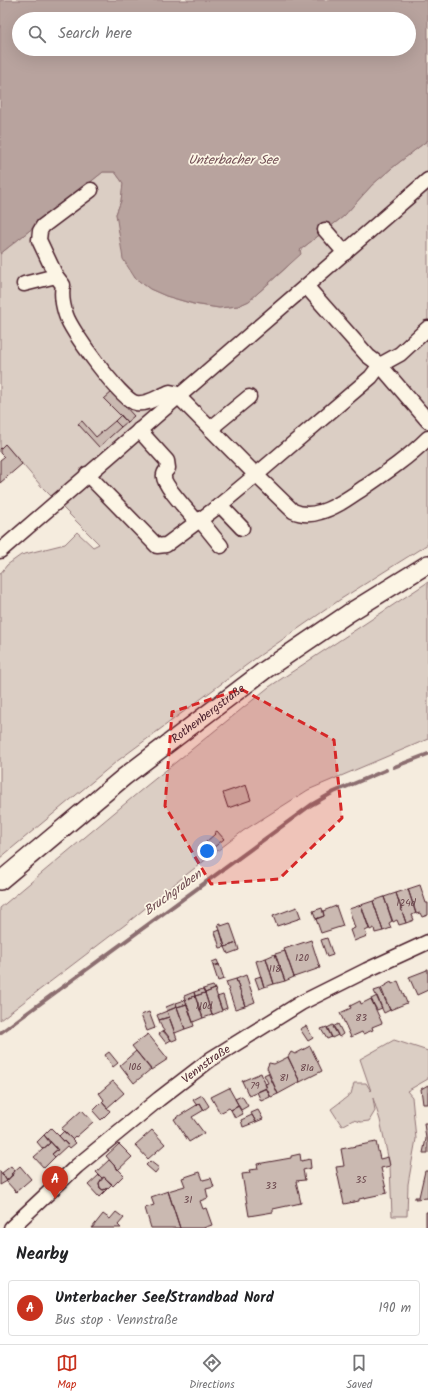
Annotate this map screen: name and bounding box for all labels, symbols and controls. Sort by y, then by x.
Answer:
search box [12,12,416,56]
text: Search here [58,22,132,46]
icon: search [26,23,48,45]
water label: Unterbacher See [188,150,279,171]
street label: Rothenbergstraße [167,679,249,748]
your location [197,841,217,861]
water label: Bruchgraben [139,864,207,921]
house number: 124d [396,895,417,911]
house number: 120 [295,950,309,966]
house number: 118 [269,961,282,977]
house number: 110d [196,998,213,1014]
house number: 83 [355,1010,367,1026]
street label: Vennstraße [177,1039,235,1088]
house number: 106 [128,1059,142,1075]
house number: 81a [300,1060,314,1076]
house number: 81 [279,1070,289,1086]
house number: 79 [250,1078,260,1094]
pin: A [42,1166,68,1199]
house number: 35 [355,1172,367,1188]
house number: 33 [265,1178,277,1194]
house number: 31 [184,1192,192,1208]
text: Nearby [16,1241,68,1268]
text: Unterbacher See/Strandbad Nord [55,1286,274,1310]
text: A [26,1298,34,1319]
text: 190 m [379,1298,411,1319]
text: Bus stop · Vennstraße [55,1310,178,1331]
tab: Map [56,1352,78,1394]
tab: Directions [189,1352,235,1394]
tab: Saved [346,1352,372,1394]

